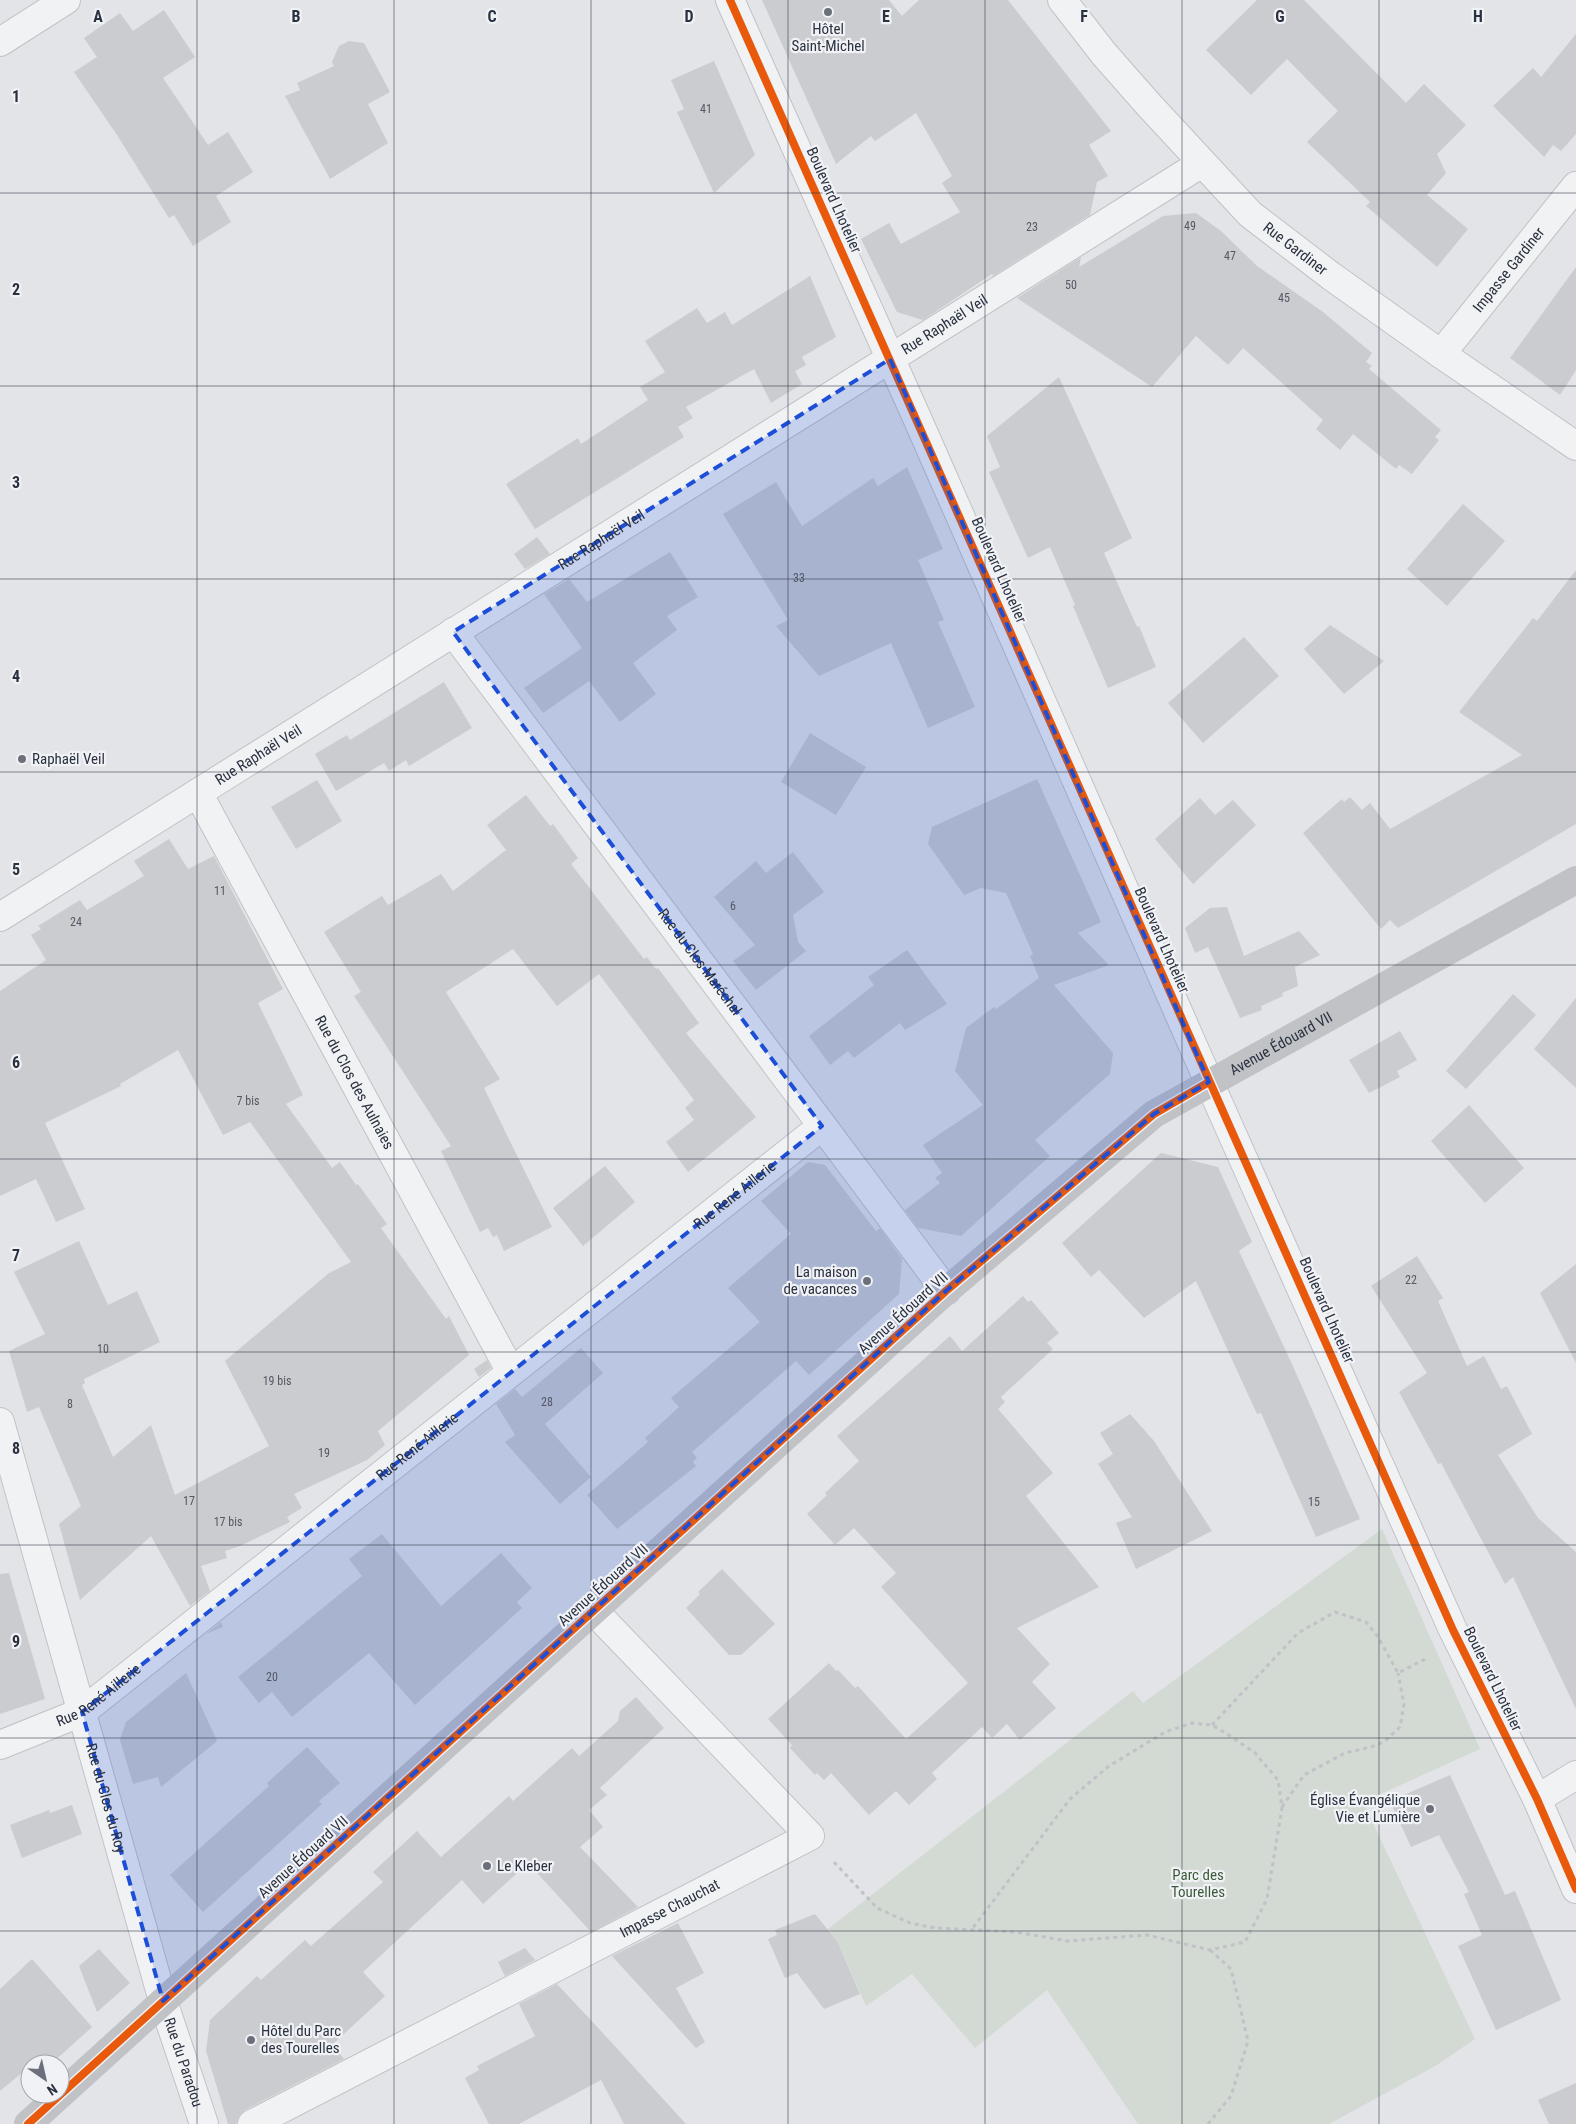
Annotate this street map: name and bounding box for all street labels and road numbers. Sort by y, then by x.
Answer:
street label: Boulevard Lhotelier [803,144,866,256]
street label: Rue Gardiner [1260,218,1331,279]
street label: Impasse Gardiner [1469,223,1549,316]
street label: Rue Raphaël Veil [898,291,991,358]
street label: Rue Raphaël Veil [555,506,648,574]
street label: Boulevard Lhotelier [968,514,1031,626]
street label: Rue Raphaël Veil [212,721,305,789]
street label: Boulevard Lhotelier [1131,884,1194,996]
street label: Rue du Clos Maréchal [654,905,745,1019]
street label: Avenue Édouard VII [1227,1008,1336,1079]
street label: Rue du Clos des Aulnaies [311,1012,398,1153]
street label: Rue René Aillerie [690,1157,779,1233]
street label: Boulevard Lhotelier [1296,1254,1359,1366]
street label: Avenue Édouard VII [854,1268,952,1358]
street label: Rue René Aillerie [373,1409,462,1485]
street label: Avenue Édouard VII [554,1540,652,1630]
street label: Boulevard Lhotelier [1460,1624,1526,1735]
street label: Rue René Aillerie [53,1660,144,1730]
street label: Rue du Clos du Roy [82,1741,130,1855]
street label: Avenue Édouard VII [254,1812,352,1902]
street label: Impasse Chauchat [617,1875,723,1942]
street label: Rue du Paradou [160,2015,207,2109]

